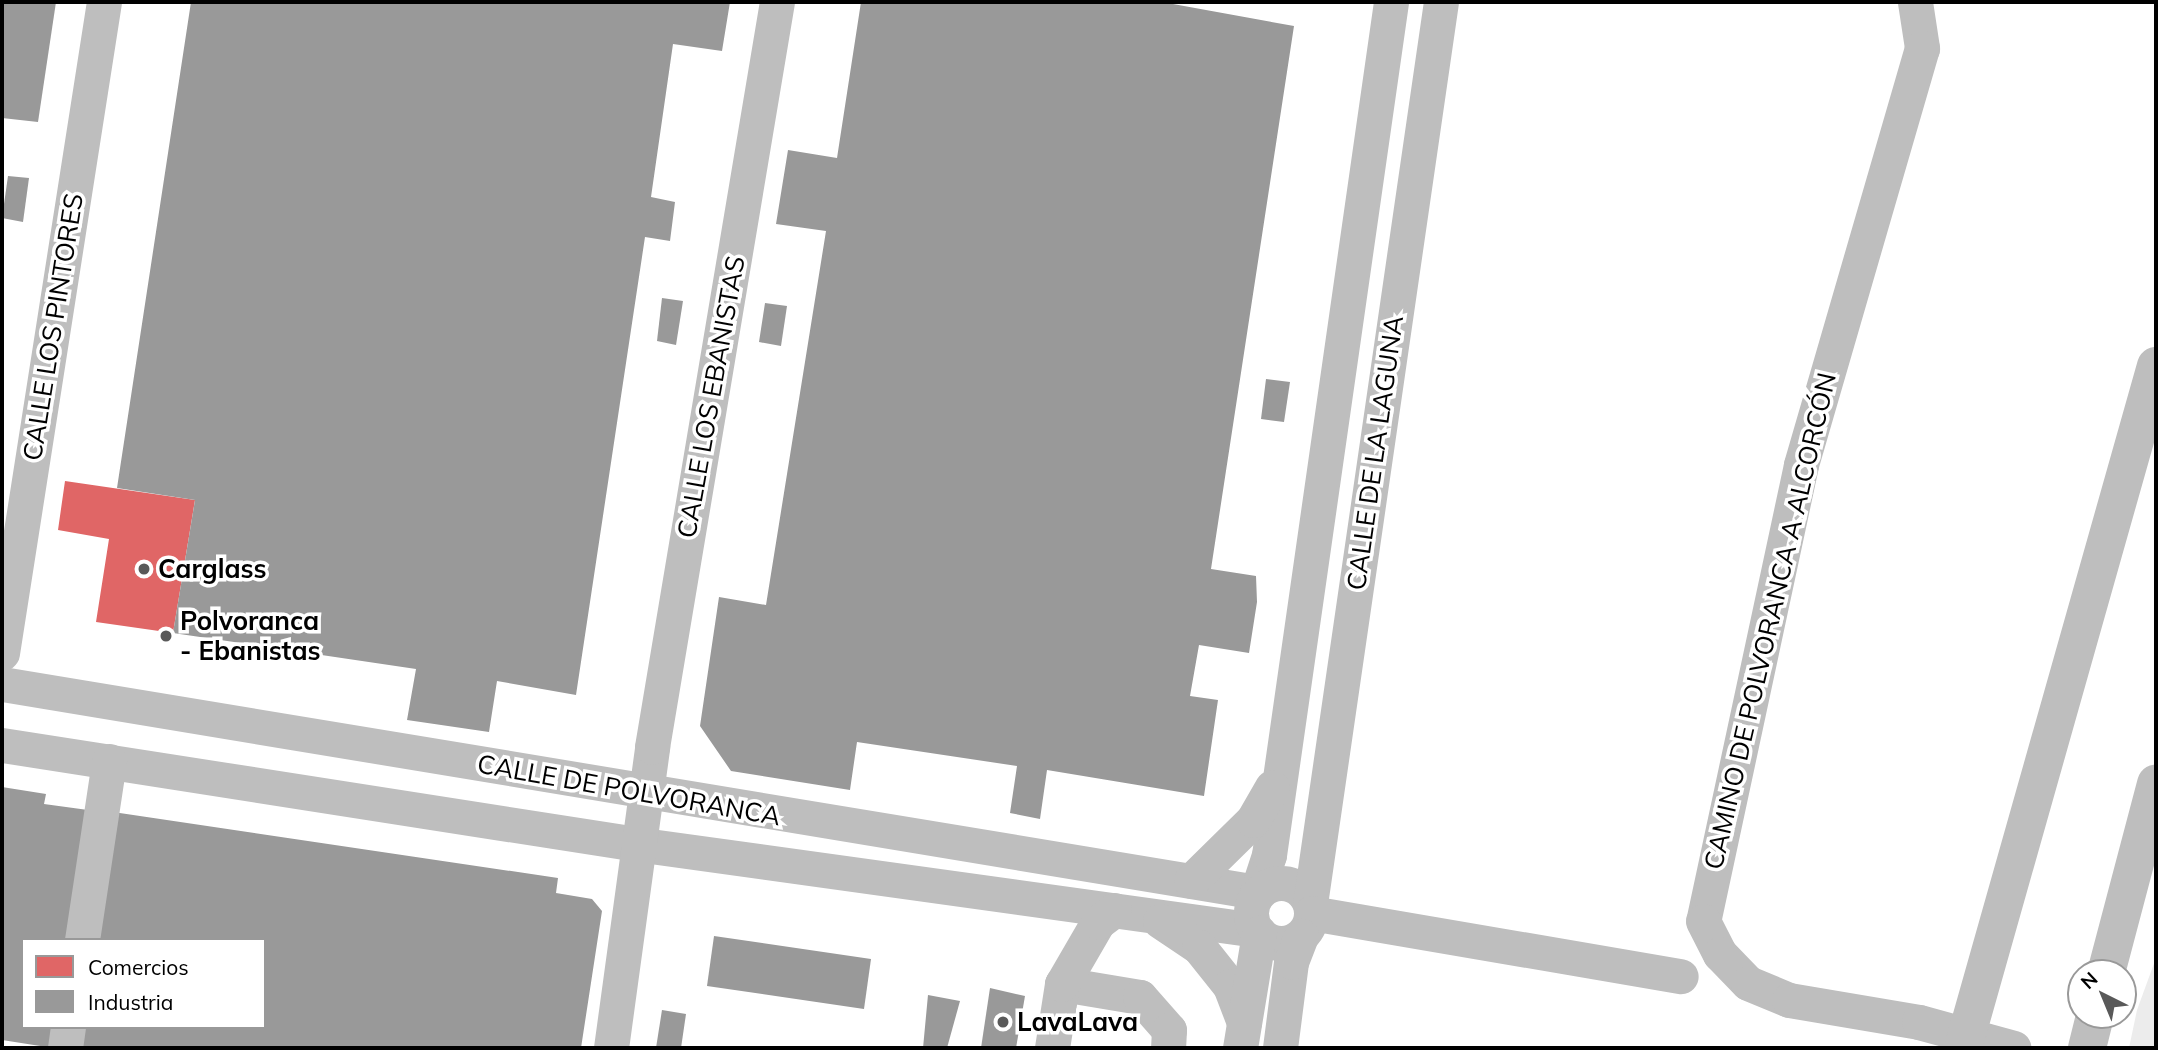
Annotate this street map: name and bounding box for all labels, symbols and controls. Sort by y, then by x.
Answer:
street label: CALLE LOS PINTORES [16,191,90,463]
street label: CALLE LOS EBANISTAS [671,254,751,540]
street label: CALLE DE LA LAGUNA [1340,314,1410,592]
street label: CAMINO DE POLVORANCA A ALCORCÓN [1698,369,1842,873]
place label: Carglass [158,553,267,585]
marker: Carglass [136,561,152,577]
place label: Polvoranca - Ebanistas [180,605,321,666]
marker: Polvoranca - Ebanistas [158,628,174,644]
street label: CALLE DE POLVORANCA [475,748,783,832]
legend [21,938,266,1029]
text: Comercios [88,954,189,980]
north arrow [2067,959,2137,1029]
text: N [2076,966,2102,994]
text: Industria [88,989,173,1015]
place label: LavaLava [1017,1006,1138,1038]
marker: LavaLava [995,1014,1011,1030]

